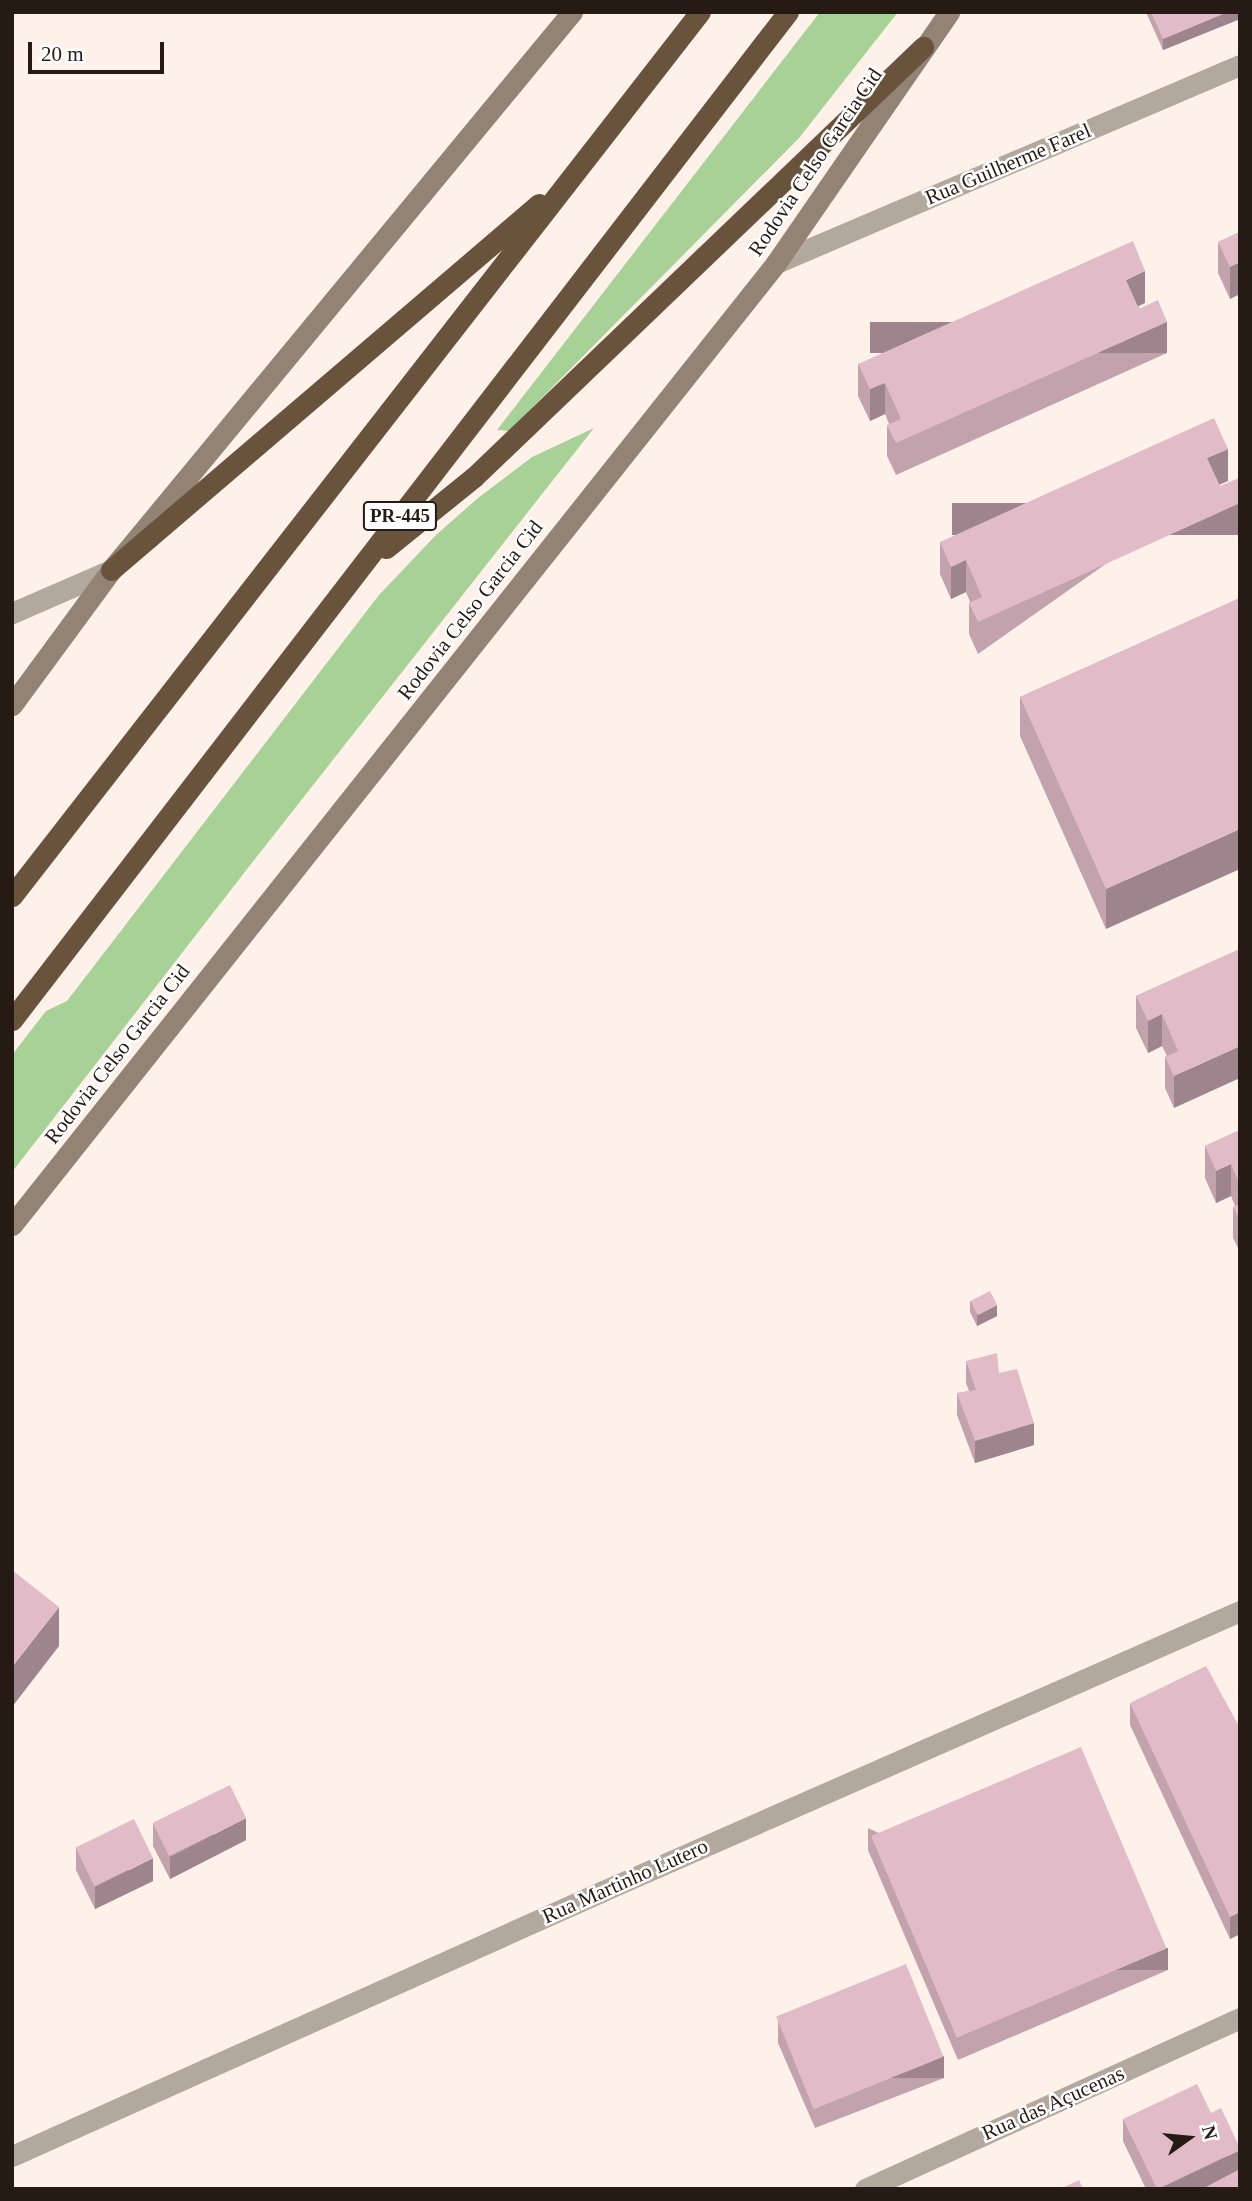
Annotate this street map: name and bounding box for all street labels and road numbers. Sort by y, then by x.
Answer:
street label: Rodovia Celso Garcia Cid [743,63,887,261]
street label: Rua Guilherme Farel [921,118,1095,210]
road number: PR-445 [362,500,438,531]
street label: Rodovia Celso Garcia Cid [392,515,548,705]
street label: Rodovia Celso Garcia Cid [39,959,195,1149]
street label: Rua Martinho Lutero [538,1833,712,1929]
street label: Rua das Açucenas [978,2060,1128,2146]

